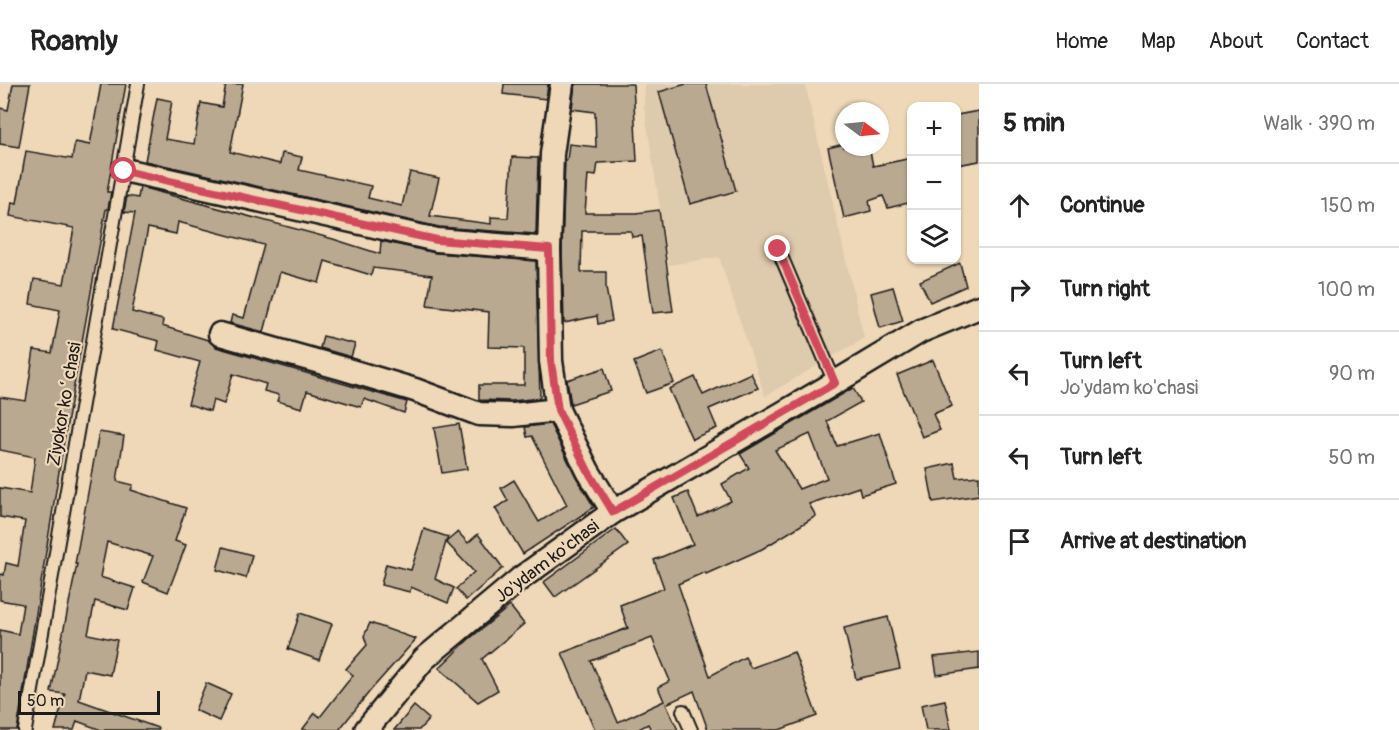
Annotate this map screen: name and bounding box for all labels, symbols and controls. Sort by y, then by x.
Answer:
text: Roamly [30,24,118,59]
text: Home [1055,28,1108,55]
text: Map [1141,28,1176,55]
text: About [1209,28,1263,55]
text: Contact [1296,28,1369,55]
north arrow [835,102,889,156]
map controls [907,102,961,264]
button: + [907,102,961,156]
text: 5 min [1003,107,1065,139]
text: Walk · 390 m [1263,111,1375,136]
button: − [907,156,961,210]
route start [110,157,136,183]
icon: ahead [1003,189,1036,222]
text: Continue [1060,191,1144,219]
text: 150 m [1321,193,1375,218]
button: layers [907,210,961,264]
route end [764,235,790,261]
icon: right [1003,273,1036,306]
text: Turn right [1060,275,1150,303]
text: 100 m [1318,277,1375,302]
street label: Ziyokor koʻchasi [42,340,87,468]
text: Turn left [1060,347,1142,375]
icon: left [1003,357,1036,390]
text: 90 m [1329,361,1375,386]
text: Jo'ydam ko'chasi [1060,375,1198,400]
icon: left [1003,441,1036,474]
text: Turn left [1060,443,1142,471]
text: 50 m [1328,445,1375,470]
street label: Jo'ydam ko'chasi [491,515,604,608]
icon: arrive [1003,525,1036,558]
text: Arrive at destination [1060,527,1246,555]
scale bar [18,688,160,716]
text: 50 m [27,691,64,711]

